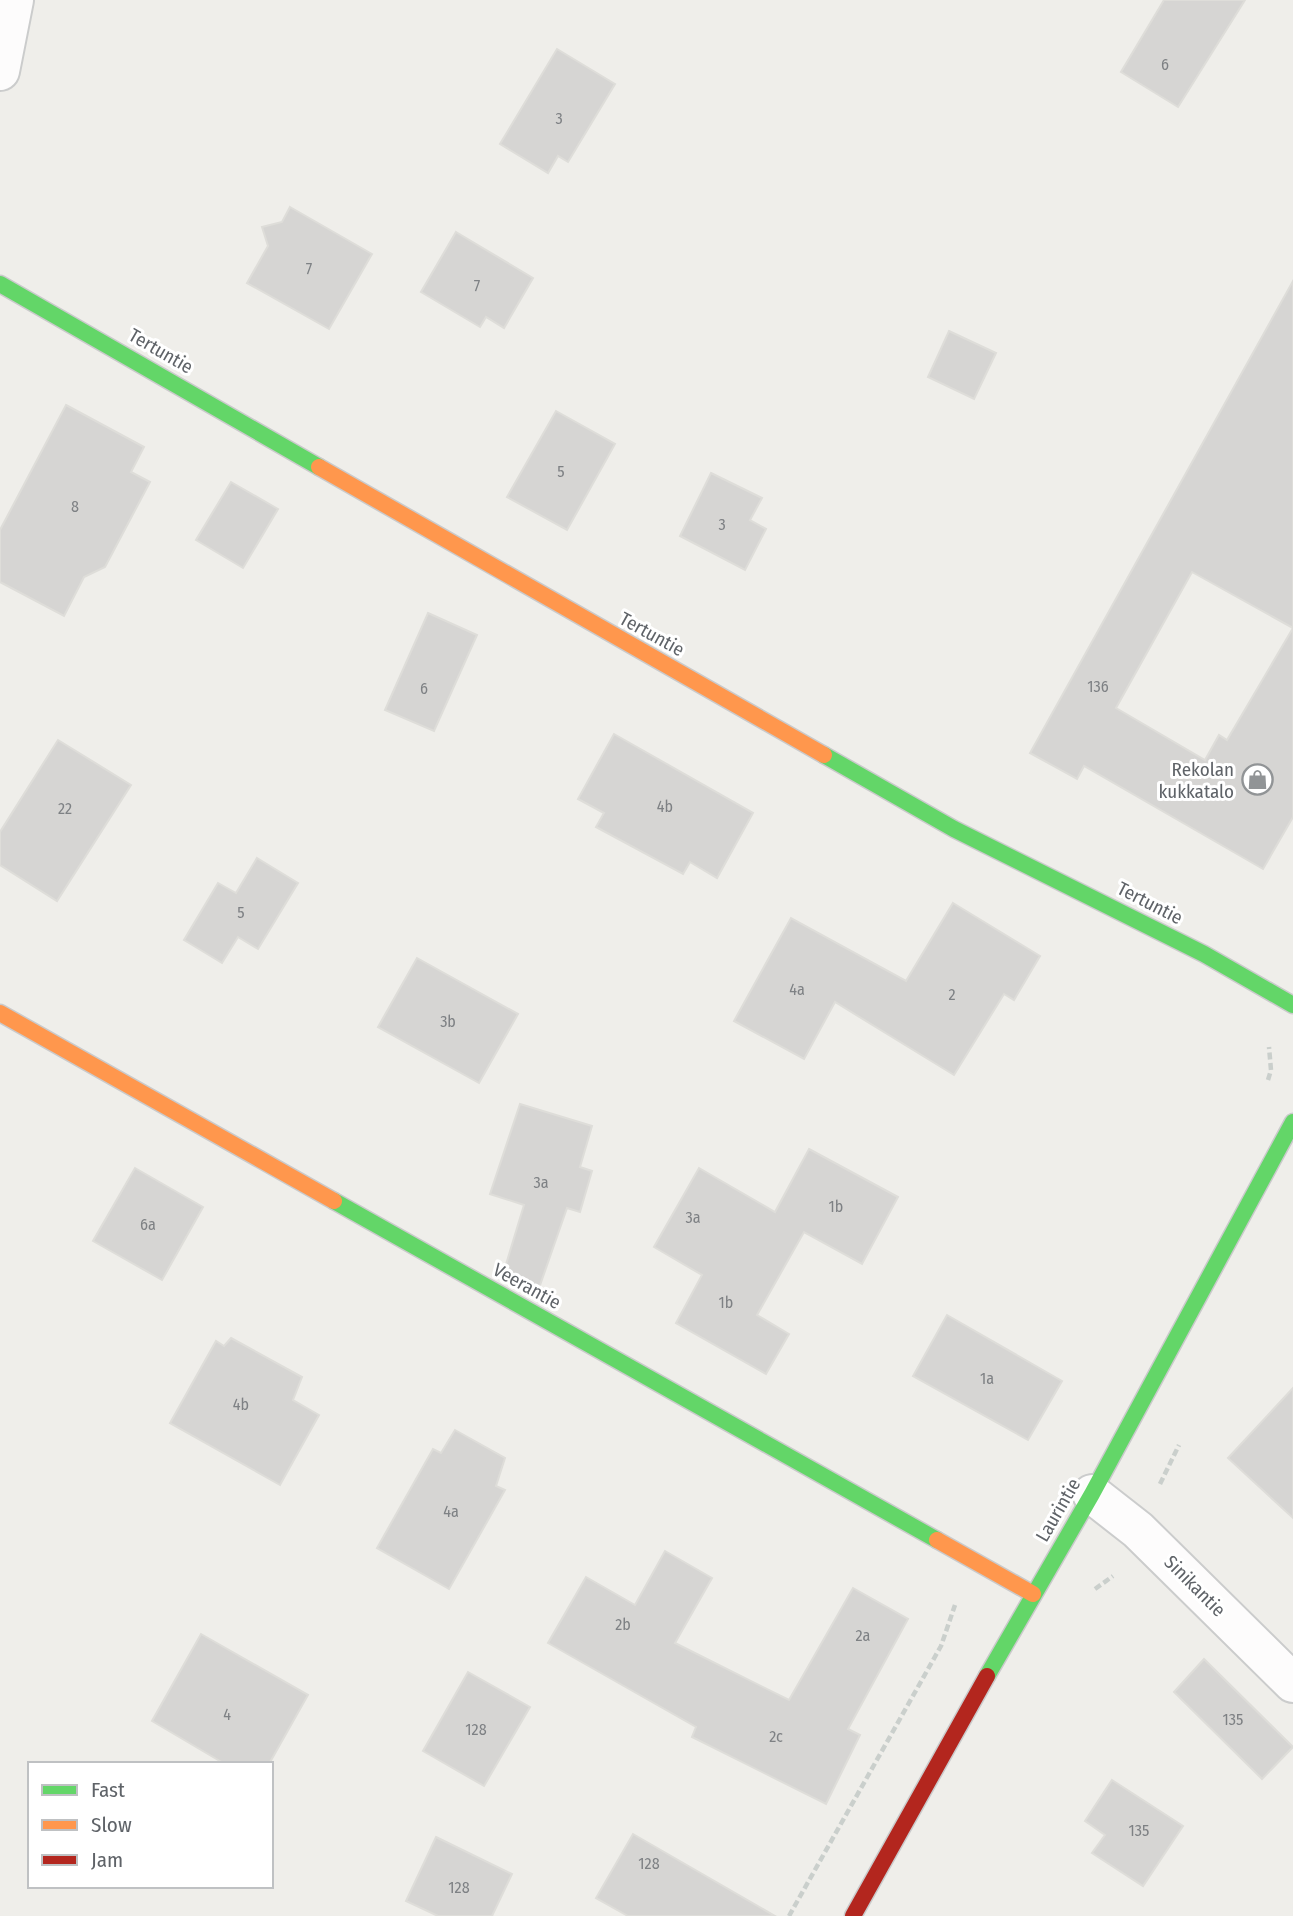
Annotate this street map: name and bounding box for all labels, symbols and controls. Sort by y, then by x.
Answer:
house number: 6 [1161,55,1169,74]
house number: 3 [555,109,563,128]
house number: 7 [306,259,313,278]
house number: 7 [474,276,481,295]
street label: Tertuntie [125,323,197,379]
house number: 5 [557,462,565,481]
house number: 8 [71,497,79,516]
house number: 3 [718,515,726,534]
street label: Tertuntie [616,607,688,661]
house number: 136 [1087,677,1109,696]
house number: 6 [420,679,428,698]
place label: Rekolan kukkatalo [1158,758,1234,803]
shop icon: Rekolan kukkatalo [1240,763,1274,797]
house number: 4b [657,797,673,816]
house number: 22 [58,799,72,818]
street label: Tertuntie [1113,877,1187,929]
house number: 5 [237,903,245,922]
house number: 4a [789,980,805,999]
house number: 2 [948,985,956,1004]
house number: 3b [440,1012,456,1031]
house number: 3a [533,1173,549,1192]
house number: 1b [829,1197,843,1216]
house number: 3a [685,1208,701,1227]
house number: 6a [140,1215,156,1234]
street label: Veerantie [489,1258,565,1314]
house number: 1b [719,1293,733,1312]
house number: 1a [980,1369,994,1388]
house number: 4b [233,1395,249,1414]
street label: Laurintie [1031,1474,1085,1546]
house number: 4a [443,1502,459,1521]
street label: Sinikantie [1160,1551,1230,1621]
house number: 2b [615,1615,631,1634]
house number: 2a [856,1626,871,1645]
house number: 4 [223,1705,231,1724]
house number: 135 [1223,1710,1243,1729]
house number: 128 [465,1720,487,1739]
house number: 2c [769,1727,783,1746]
legend [28,1762,273,1888]
text: Fast [91,1777,125,1803]
text: Slow [91,1812,132,1838]
house number: 135 [1129,1821,1149,1840]
text: Jam [91,1847,123,1873]
house number: 128 [638,1854,660,1873]
house number: 128 [448,1878,470,1897]

